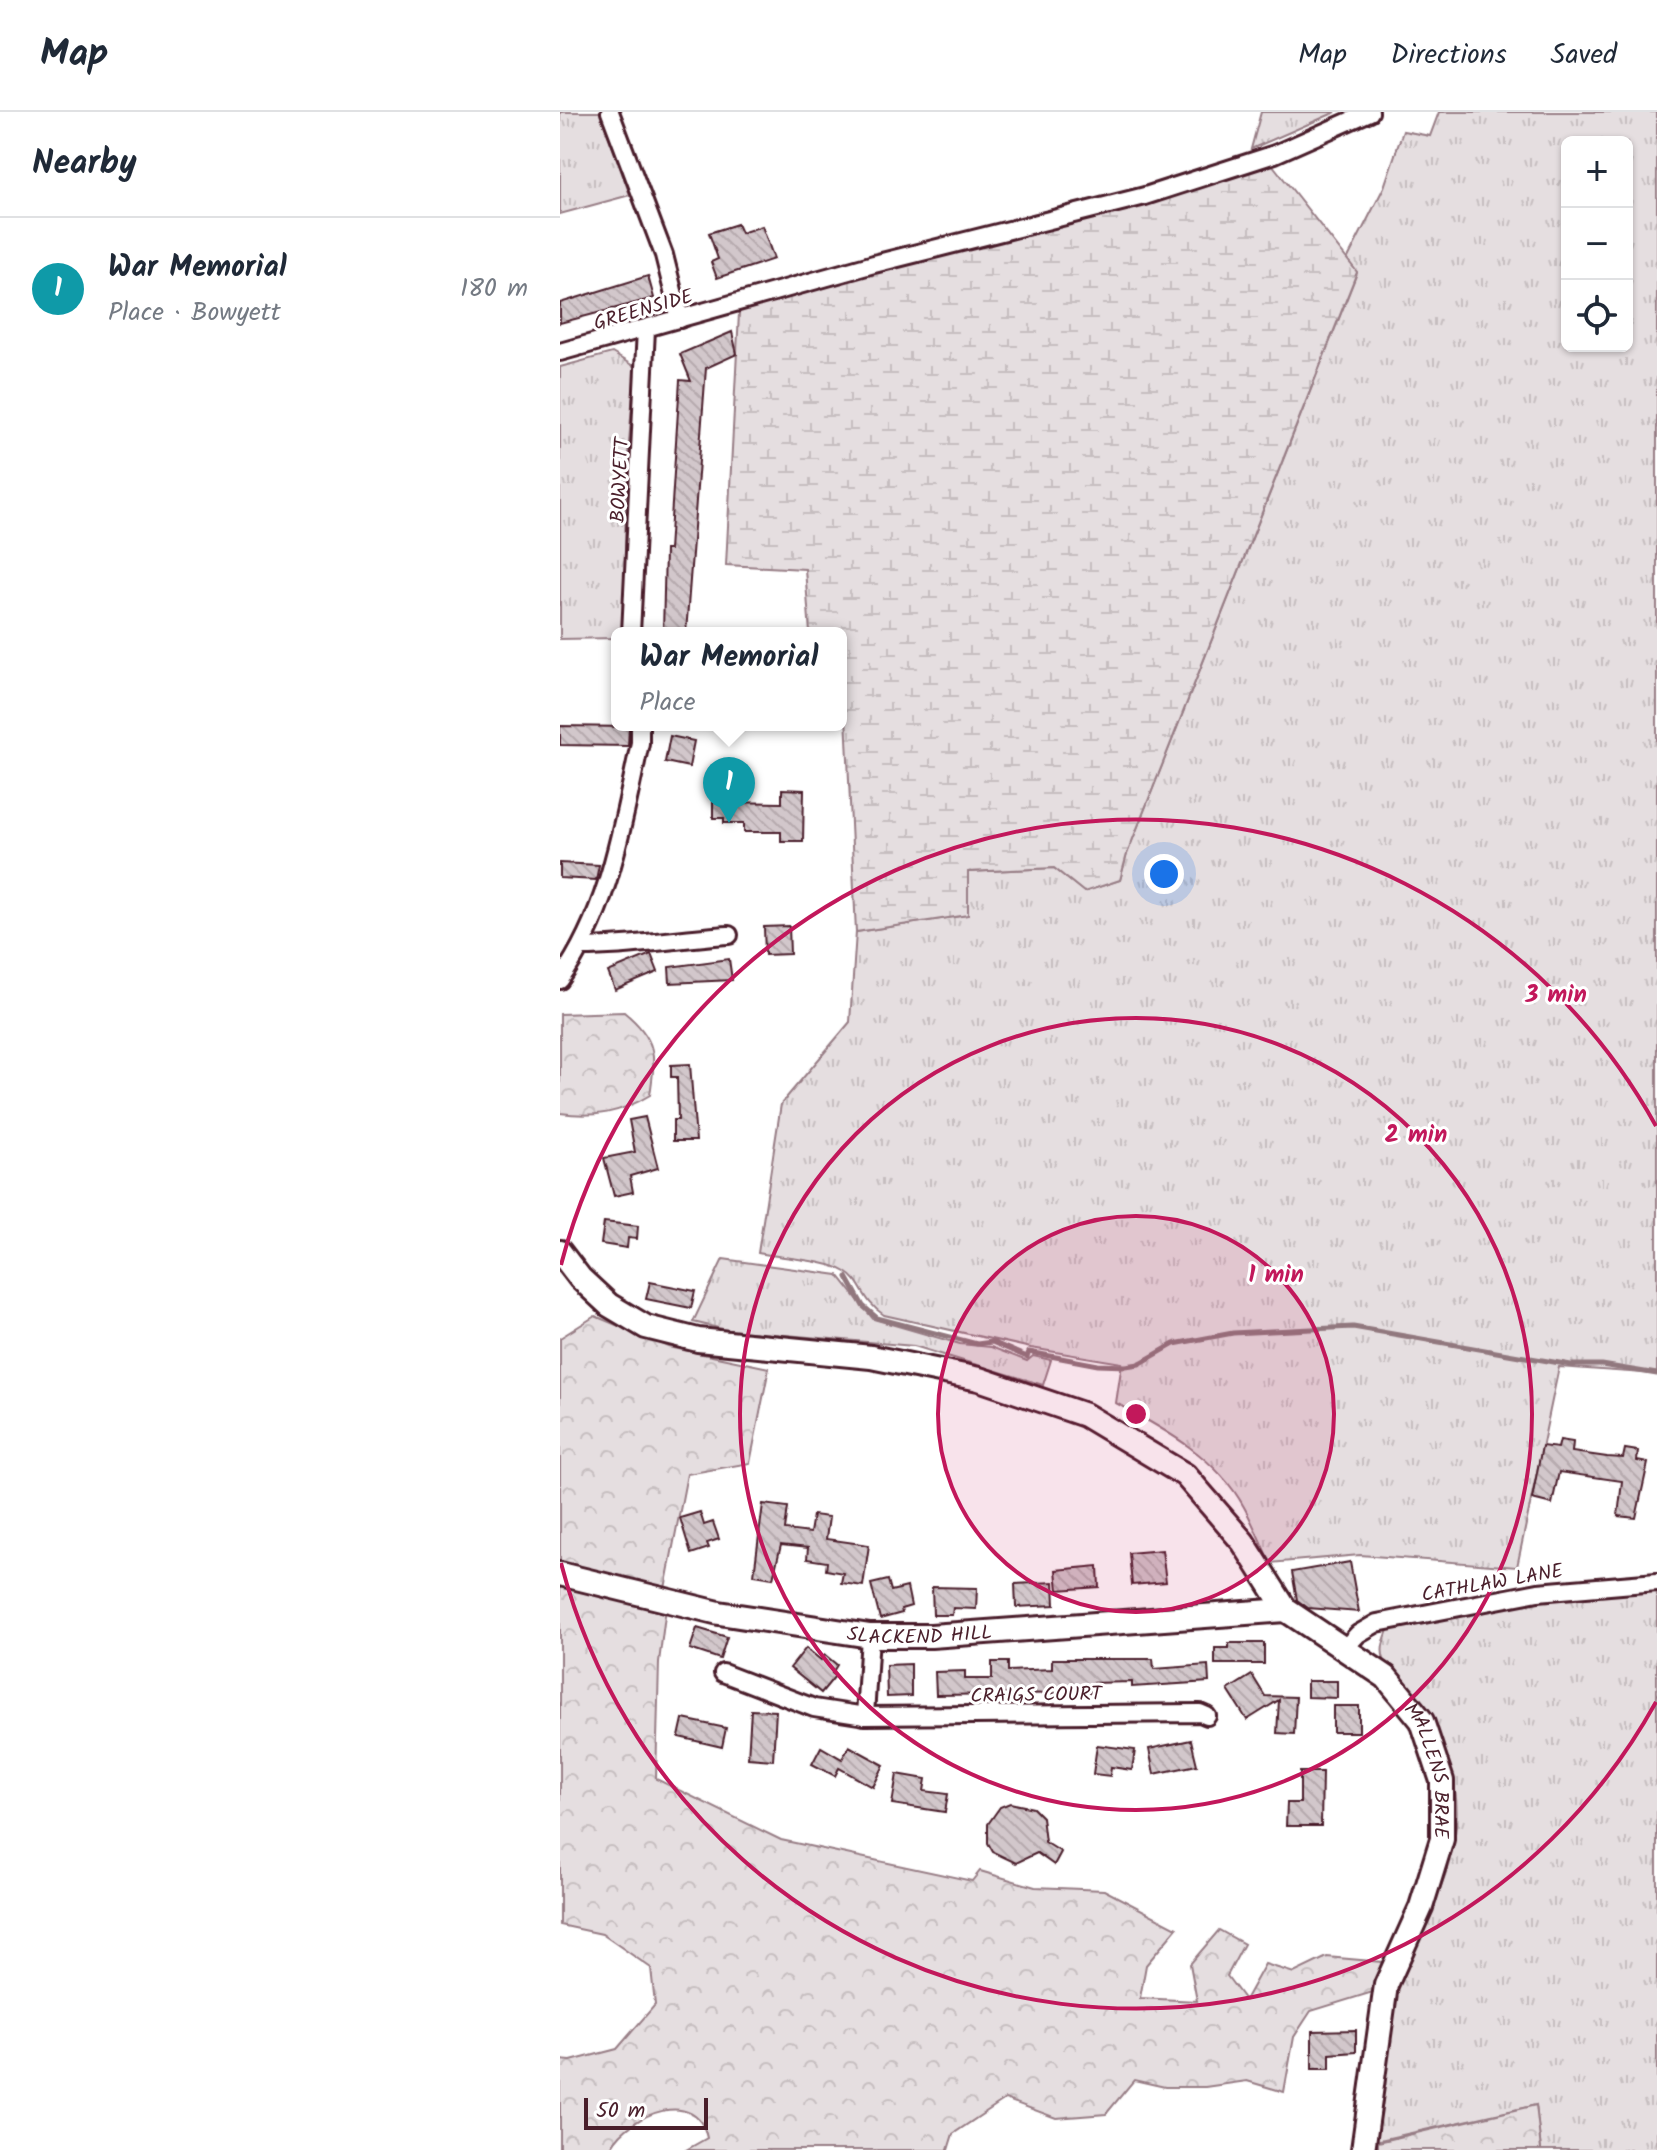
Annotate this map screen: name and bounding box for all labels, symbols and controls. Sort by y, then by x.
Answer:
text: Map [40,25,109,85]
text: Map [1298,33,1347,78]
text: Directions [1391,33,1507,78]
text: Saved [1551,33,1617,78]
map controls [1561,136,1633,352]
button: + [1561,136,1633,208]
text: Nearby [32,137,137,191]
button: − [1561,208,1633,280]
text: War Memorial [108,244,287,292]
text: 1 [54,268,62,310]
text: 180 m [460,268,528,310]
button: locate [1561,280,1633,352]
street label: GREENSIDE [590,281,698,340]
text: Place · Bowyett [108,292,281,334]
street label: BOWYETT [603,434,639,524]
popup [611,627,847,731]
text: War Memorial [640,634,818,682]
text: Place [640,682,696,724]
pin: 1 [703,757,755,823]
your location [1144,854,1184,894]
text: 3 min [1524,976,1587,1015]
text: 2 min [1385,1116,1447,1155]
text: 1 min [1248,1256,1304,1295]
centre of rings [1122,1400,1150,1428]
street label: CATHLAW LANE [1419,1556,1567,1612]
street label: SLACKEND HILL [845,1618,993,1654]
street label: CRAIGS COURT [970,1679,1104,1713]
street label: MALLENS BRAE [1395,1696,1456,1840]
scale bar [584,2094,708,2130]
text: 50 m [596,2094,645,2129]

